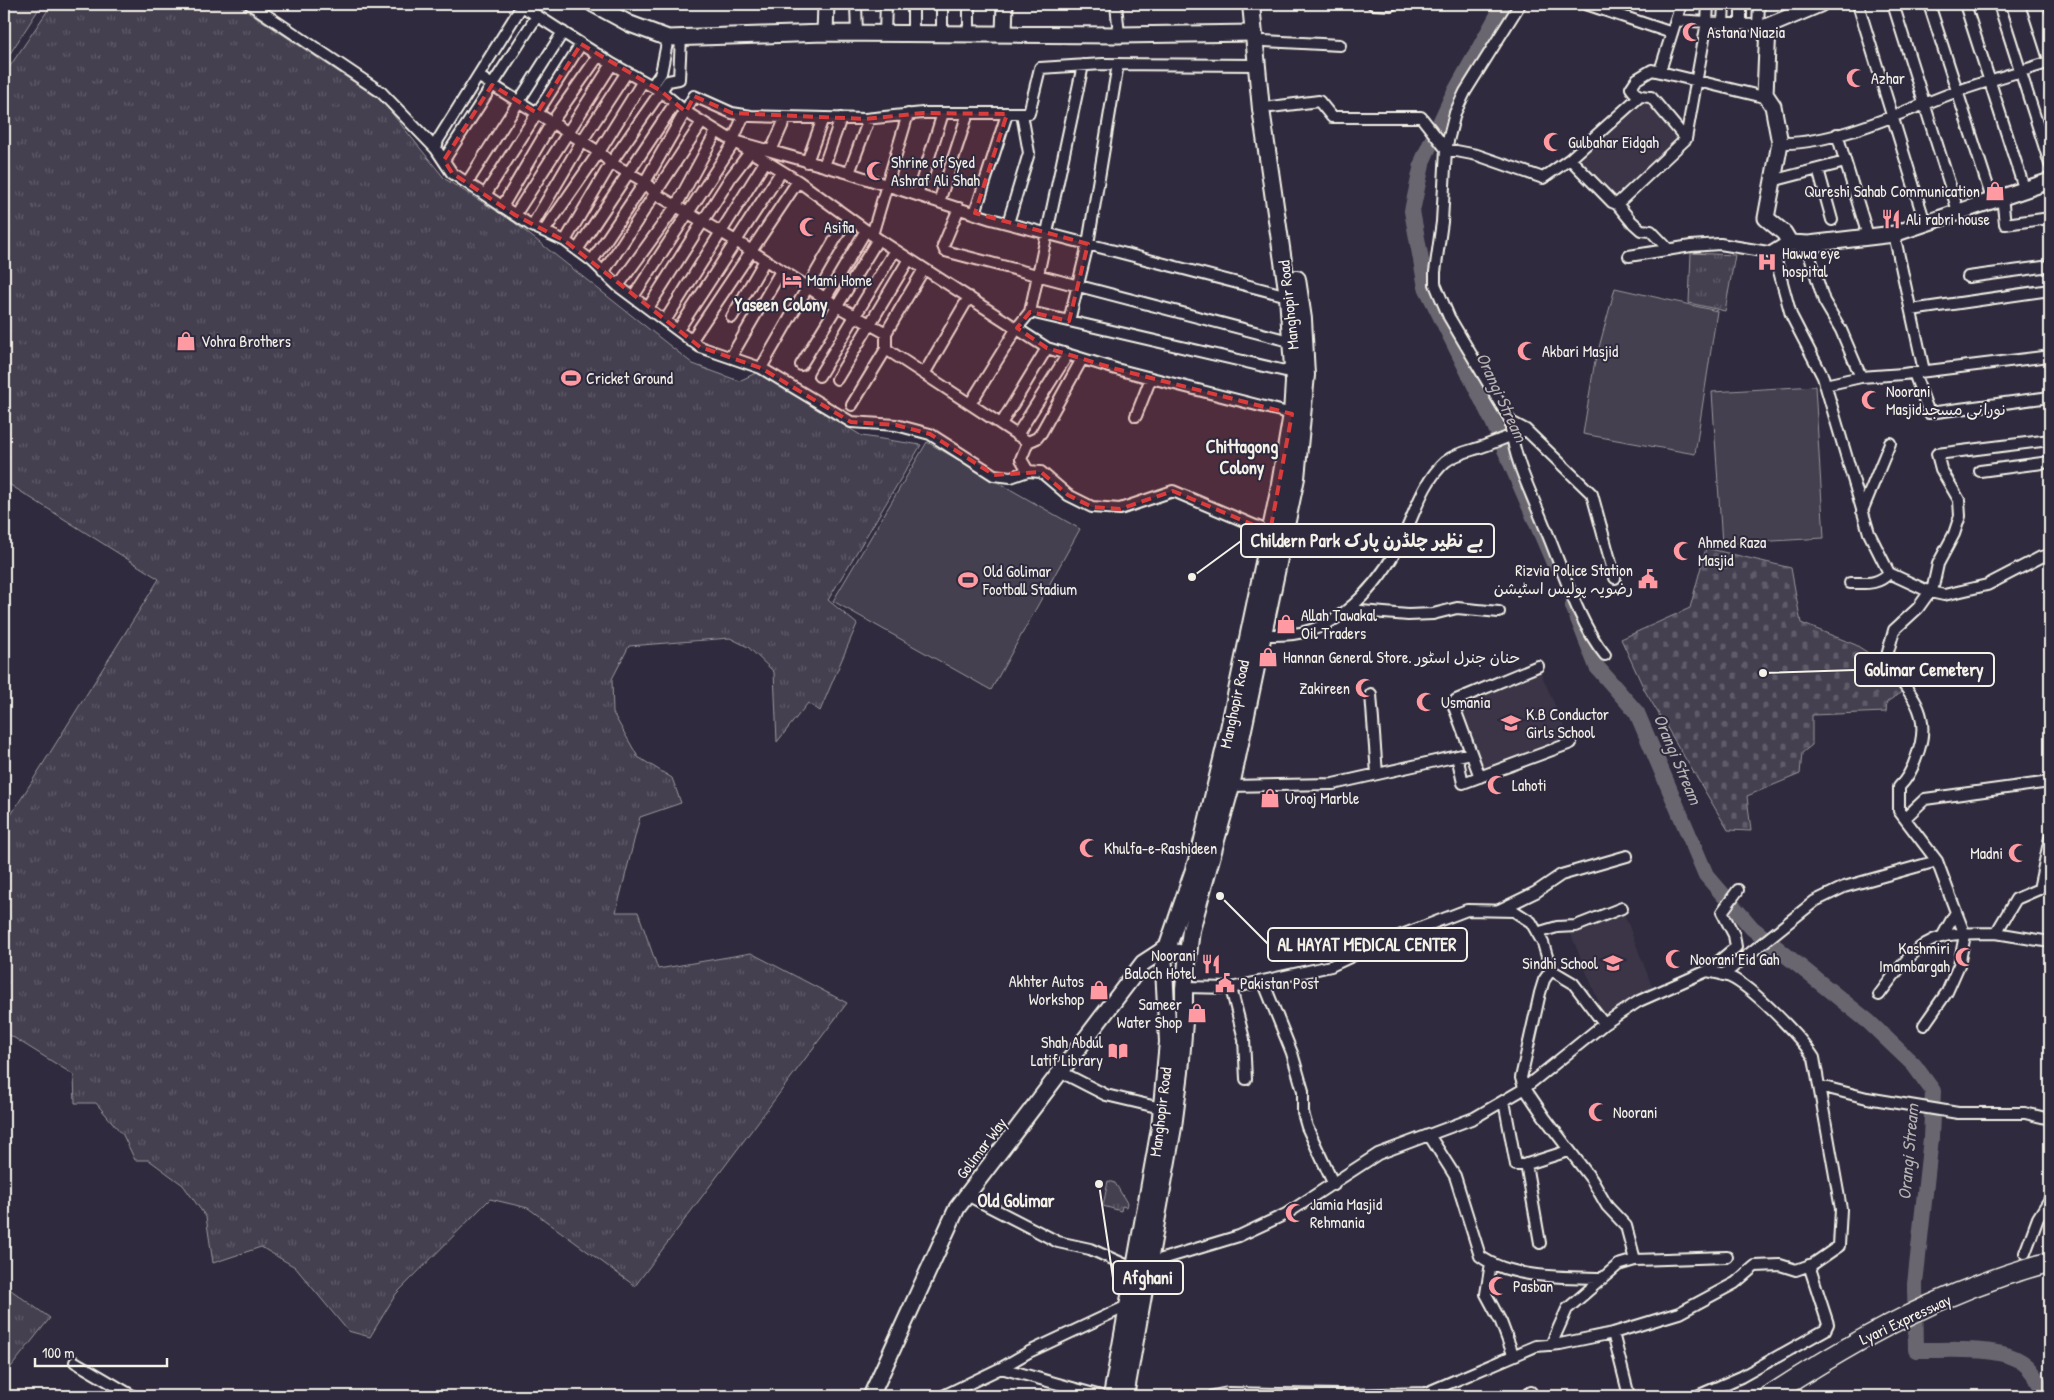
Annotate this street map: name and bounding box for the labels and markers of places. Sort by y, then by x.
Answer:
mosque icon: Astana Niazia [1681,21,1703,43]
place label: Astana Niazia [1707,21,1785,43]
mosque icon: Azhar [1845,67,1867,89]
place label: Azhar [1871,67,1905,89]
mosque icon: Gulbahar Eidgah [1542,131,1564,153]
place label: Gulbahar Eidgah [1568,131,1659,153]
place label: Shrine of Syed Ashraf Ali Shah [891,151,980,191]
mosque icon: Shrine of Syed Ashraf Ali Shah [865,160,887,182]
place label: Qureshi Sahab Communication [1804,180,1980,202]
shop icon: Qureshi Sahab Communication [1984,180,2006,202]
restaurant icon: Ali rabri house [1880,208,1902,230]
place label: Ali rabri house [1906,208,1991,230]
mosque icon: Asifia [798,216,820,238]
place label: Asifia [824,216,854,238]
place label: Hawwa eye hospital [1782,242,1841,282]
hospital icon: Hawwa eye hospital [1756,251,1778,273]
hotel icon: Mami Home [781,269,803,291]
place label: Mami Home [807,269,873,291]
shop icon: Vohra Brothers [175,330,197,352]
place label: Vohra Brothers [201,330,291,352]
mosque icon: Akbari Masjid [1516,340,1538,362]
place label: Akbari Masjid [1542,340,1618,362]
sports icon: Cricket Ground [560,367,582,389]
place label: Cricket Ground [586,367,673,389]
place label: Noorani Masjidنورانی مسجد [1886,380,2006,420]
mosque icon: Noorani Masjidنورانی مسجد [1860,389,1882,411]
callout: Childern Park بے نظیر چلڈرن پارک [1241,524,1494,557]
place label: Ahmed Raza Masjid [1698,531,1766,571]
mosque icon: Ahmed Raza Masjid [1672,540,1694,562]
place label: Rizvia Police Station رضویہ پولیس اسٹیشن [1494,559,1633,599]
place label: Old Golimar Football Stadium [982,560,1077,600]
public building icon: Rizvia Police Station رضویہ پولیس اسٹیشن [1637,568,1659,590]
sports icon: Old Golimar Football Stadium [957,569,979,591]
place label: Allah Tawakal Oil Traders [1301,604,1378,644]
shop icon: Allah Tawakal Oil Traders [1275,613,1297,635]
shop icon: Hannan General Store. حنان جنرل اسٹور [1257,646,1279,668]
place label: Hannan General Store. حنان جنرل اسٹور [1283,646,1520,668]
callout: Golimar Cemetery [1855,653,1994,686]
place label: Zakireen [1299,677,1350,699]
mosque icon: Zakireen [1354,677,1376,699]
mosque icon: Usmania [1415,691,1437,713]
place label: Usmania [1441,691,1490,713]
place label: K.B Conductor Girls School [1526,703,1609,743]
school or university icon: K.B Conductor Girls School [1500,712,1522,734]
mosque icon: Lahoti [1486,774,1508,796]
place label: Lahoti [1512,774,1546,796]
shop icon: Urooj Marble [1259,787,1281,809]
place label: Urooj Marble [1285,787,1360,809]
mosque icon: Khulfa-e-Rashideen [1078,837,1100,859]
place label: Khulfa-e-Rashideen [1104,837,1217,859]
place label: Madni [1970,842,2003,864]
mosque icon: Madni [2007,842,2029,864]
callout: AL HAYAT MEDICAL CENTER [1268,928,1467,961]
place label: Kashmiri Imambargah [1879,937,1950,977]
place label: Noorani Baloch Hotel [1124,944,1197,984]
mosque icon: Kashmiri Imambargah [1954,946,1976,968]
mosque icon: Noorani Eid Gah [1664,948,1686,970]
place label: Noorani Eid Gah [1690,948,1780,970]
place label: Sindhi School [1522,952,1599,974]
school or university icon: Sindhi School [1602,952,1624,974]
restaurant icon: Noorani Baloch Hotel [1200,953,1222,975]
place label: Akhter Autos Workshop [1009,970,1084,1010]
public building icon: Pakistan Post [1214,972,1236,994]
place label: Pakistan Post [1240,972,1319,994]
shop icon: Akhter Autos Workshop [1088,979,1110,1001]
place label: Sameer Water Shop [1117,993,1182,1033]
shop icon: Sameer Water Shop [1186,1002,1208,1024]
place label: Shah Abdul Latif Library [1031,1031,1104,1071]
library icon: Shah Abdul Latif Library [1107,1040,1129,1062]
mosque icon: Noorani [1587,1101,1609,1123]
place label: Noorani [1613,1101,1658,1123]
place label: Jamia Masjid Rehmania [1310,1193,1382,1233]
mosque icon: Jamia Masjid Rehmania [1284,1202,1306,1224]
callout: Afghani [1113,1261,1183,1294]
mosque icon: Pasban [1487,1275,1509,1297]
place label: Pasban [1513,1275,1553,1297]

